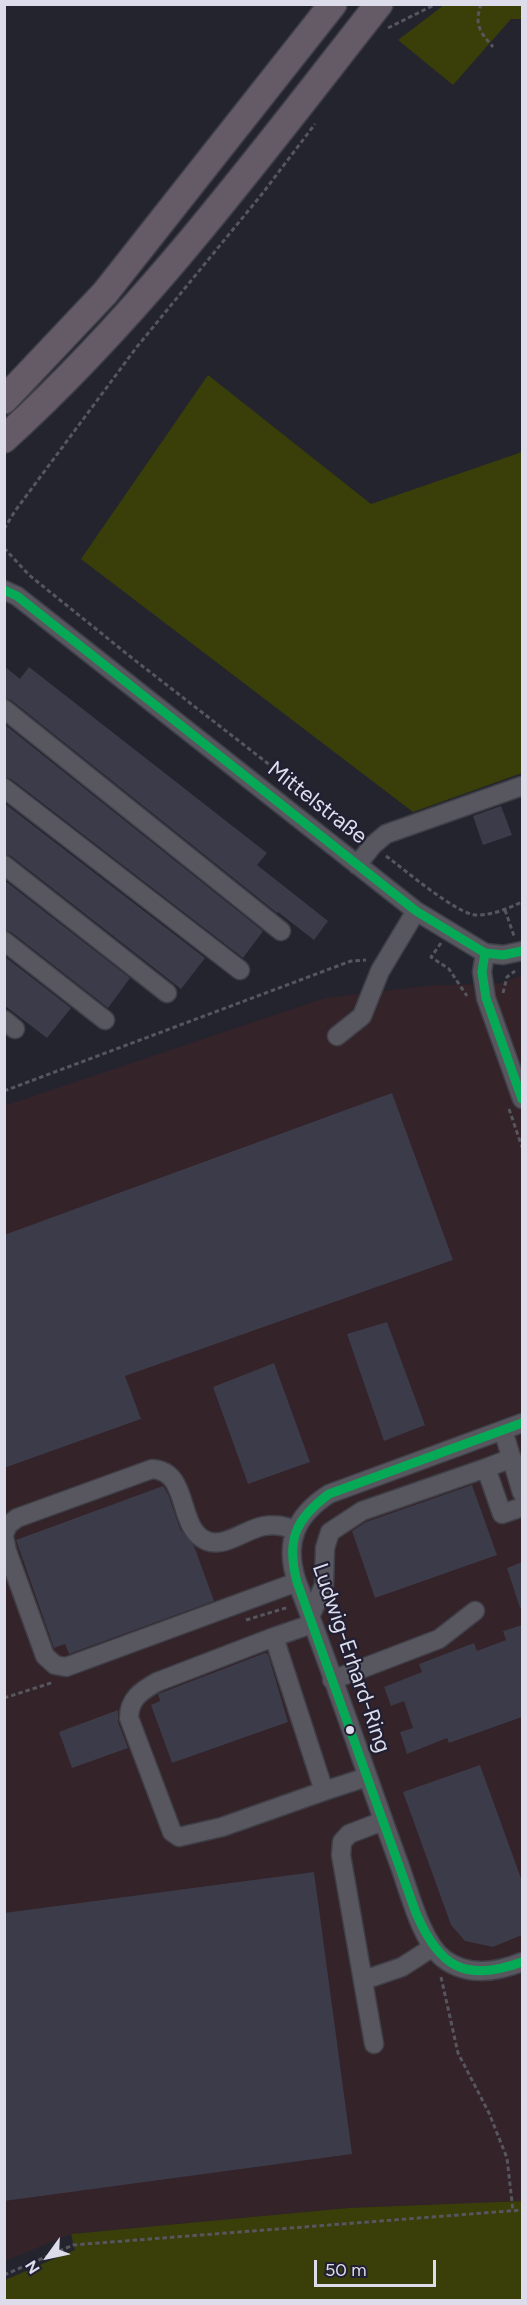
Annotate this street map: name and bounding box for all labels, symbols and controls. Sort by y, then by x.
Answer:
street label: Mittelstraße [262,756,372,850]
street label: Ludwig-Erhard-Ring [306,1560,396,1756]
unlabelled marker [344,1724,356,1736]
north arrow [18,2227,78,2287]
scale bar [317,2248,438,2286]
text: N [21,2257,44,2277]
text: 50 m [325,2259,367,2281]

